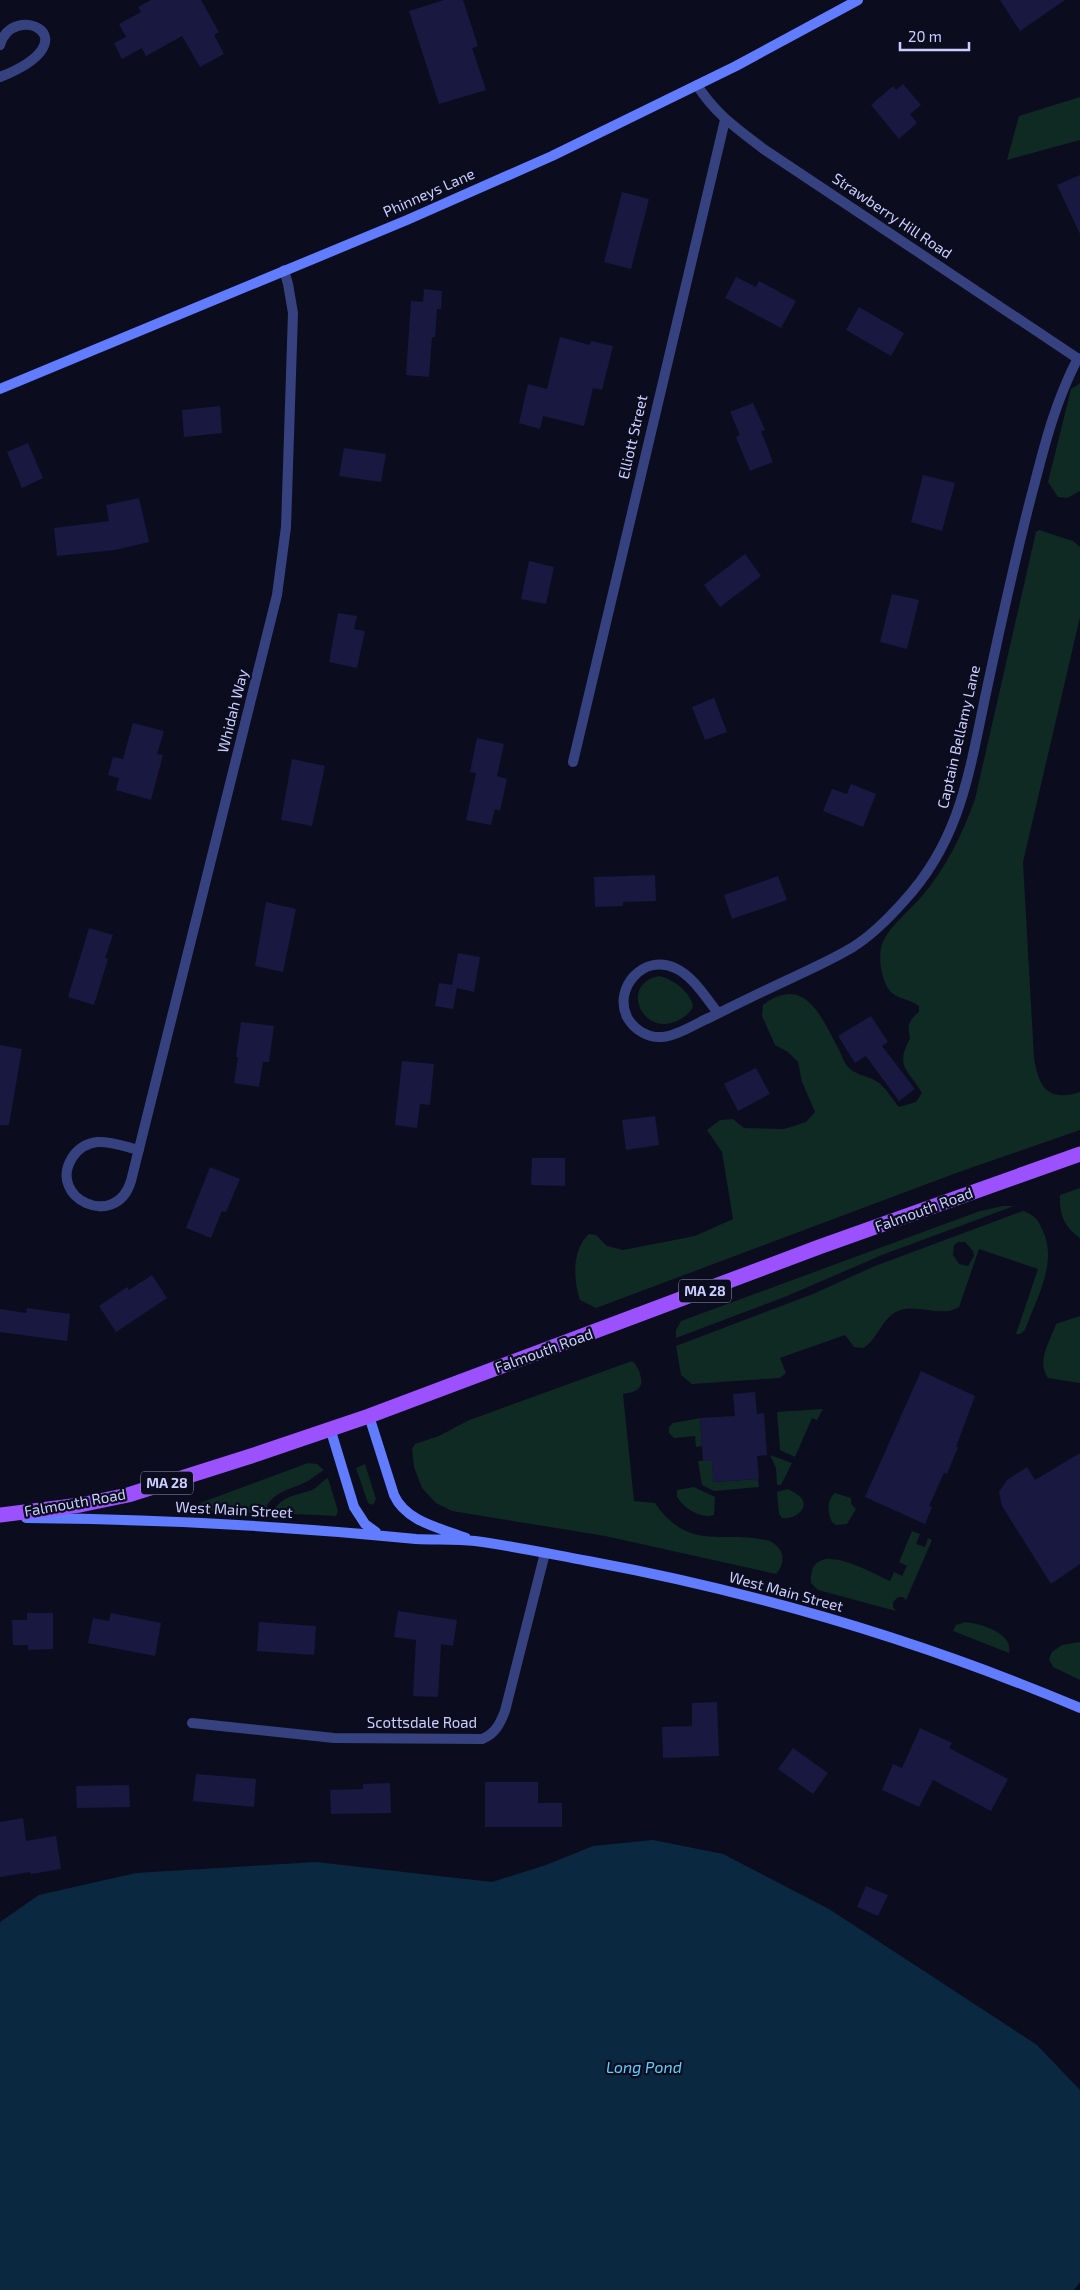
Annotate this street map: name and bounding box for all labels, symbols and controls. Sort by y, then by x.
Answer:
scale bar [900,20,969,52]
text: 20 m [908,27,942,45]
street label: Phinneys Lane [380,164,477,220]
street label: Strawberry Hill Road [829,168,956,262]
street label: Elliott Street [614,393,651,481]
street label: Captain Bellamy Lane [933,663,983,810]
street label: Whidah Way [213,667,251,754]
street label: Falmouth Road [872,1183,975,1235]
road number: MA 28 [679,1280,731,1302]
street label: Falmouth Road [492,1324,595,1376]
road number: MA 28 [141,1472,193,1495]
street label: Falmouth Road [23,1484,127,1520]
street label: West Main Street [175,1497,293,1521]
street label: West Main Street [727,1567,846,1615]
street label: Scottsdale Road [367,1713,477,1731]
water label: Long Pond [606,2057,682,2076]

